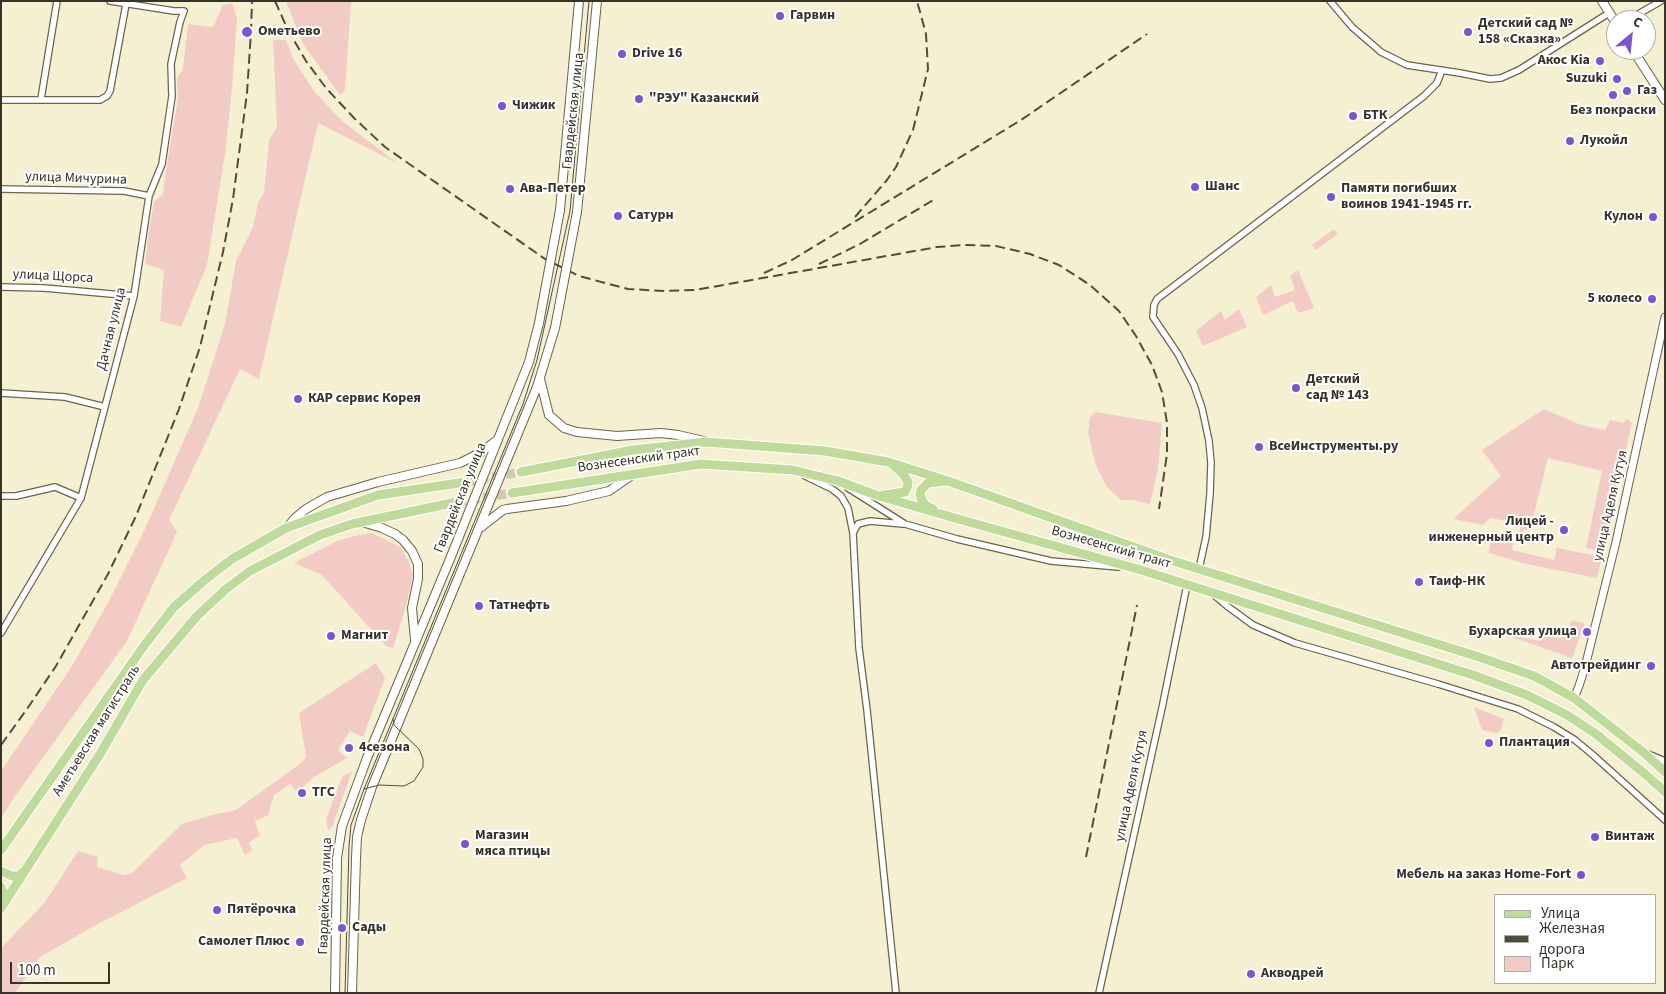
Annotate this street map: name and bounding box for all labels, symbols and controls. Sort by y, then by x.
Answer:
place label: Гарвин [790,8,835,24]
marker: Гарвин [774,10,786,22]
north arrow [1606,10,1656,60]
text: С [1629,12,1646,33]
place label: Детский сад № 158 «Сказка» [1478,16,1573,48]
place label: Ометьево [258,24,320,40]
marker: Ометьево [240,25,254,39]
marker: Детский сад № 158 «Сказка» [1462,26,1474,38]
place label: Drive 16 [632,46,682,62]
marker: Drive 16 [616,48,628,60]
street label: Гвардейская улица [560,52,588,170]
place label: Акос Kia [1538,53,1590,69]
marker: Акос Kia [1594,55,1606,67]
place label: Suzuki [1565,71,1607,87]
marker: Suzuki [1611,73,1623,85]
place label: Газ [1637,83,1657,99]
marker: Газ [1621,85,1633,97]
marker: Без покраски [1607,89,1619,101]
place label: "РЭУ" Казанский [649,91,759,107]
marker: "РЭУ" Казанский [633,93,645,105]
place label: Чижик [512,98,555,114]
marker: Чижик [496,100,508,112]
place label: Без покраски [1570,103,1656,119]
place label: БТК [1363,108,1387,124]
marker: БТК [1347,110,1359,122]
place label: Лукойл [1580,133,1628,149]
marker: Лукойл [1564,135,1576,147]
street label: улица Мичурина [25,169,127,189]
place label: Шанс [1205,179,1240,195]
place label: Ава-Петер [520,181,586,197]
marker: Шанс [1189,181,1201,193]
place label: Памяти погибших воинов 1941-1945 гг. [1341,181,1472,213]
marker: Ава-Петер [504,183,516,195]
marker: Памяти погибших воинов 1941-1945 гг. [1325,191,1337,203]
place label: Сатурн [628,208,674,224]
place label: Кулон [1604,209,1643,225]
marker: Сатурн [612,210,624,222]
marker: Кулон [1647,211,1659,223]
street label: улица Щорса [12,267,94,287]
street label: Дачная улица [94,286,130,372]
place label: 5 колесо [1588,291,1642,307]
marker: 5 колесо [1646,293,1658,305]
place label: Детский сад № 143 [1306,372,1369,404]
marker: Детский сад № 143 [1290,382,1302,394]
place label: КАР сервис Корея [308,391,421,407]
marker: КАР сервис Корея [292,393,304,405]
place label: ВсеИнструменты.ру [1269,439,1398,455]
street label: Гвардейская улица [431,440,491,556]
marker: ВсеИнструменты.ру [1253,441,1265,453]
street label: Вознесенский тракт [577,443,701,477]
street label: улица Аделя Кутуя [1590,449,1632,563]
place label: Лицей - инженерный центр [1429,514,1554,546]
street label: Вознесенский тракт [1049,523,1173,573]
marker: Лицей - инженерный центр [1558,524,1570,536]
place label: Таиф-НК [1429,574,1485,590]
marker: Таиф-НК [1413,576,1425,588]
place label: Татнефть [489,598,550,614]
marker: Татнефть [473,600,485,612]
place label: Бухарская улица [1468,624,1577,640]
marker: Бухарская улица [1581,626,1593,638]
place label: Магнит [341,628,388,644]
marker: Магнит [325,630,337,642]
place label: Автотрейдинг [1551,658,1641,674]
marker: Автотрейдинг [1645,660,1657,672]
street label: Аметьевская магистраль [50,662,144,800]
street label: улица Аделя Кутуя [1112,729,1152,843]
place label: Плантация [1499,735,1570,751]
marker: Плантация [1483,737,1495,749]
place label: 4сезона [359,740,410,756]
marker: 4сезона [343,742,355,754]
place label: ТГС [312,785,335,801]
marker: ТГС [296,787,308,799]
place label: Магазин мяса птицы [475,828,550,860]
place label: Винтаж [1605,829,1654,845]
marker: Винтаж [1589,831,1601,843]
street label: Гвардейская улица [316,837,336,955]
marker: Магазин мяса птицы [459,838,471,850]
place label: Мебель на заказ Home-Fort [1396,867,1571,883]
marker: Мебель на заказ Home-Fort [1575,869,1587,881]
legend [1494,894,1656,984]
place label: Пятёрочка [227,902,296,918]
text: Улица [1541,903,1580,924]
marker: Пятёрочка [211,904,223,916]
text: Железная дорога [1539,918,1605,960]
place label: Сады [352,920,386,936]
marker: Сады [336,922,348,934]
place label: Самолет Плюс [198,934,290,950]
marker: Самолет Плюс [294,936,306,948]
scale bar [12,952,112,984]
text: Парк [1541,953,1574,974]
text: 100 m [18,960,56,981]
place label: Акводрей [1261,966,1324,982]
marker: Акводрей [1245,968,1257,980]

